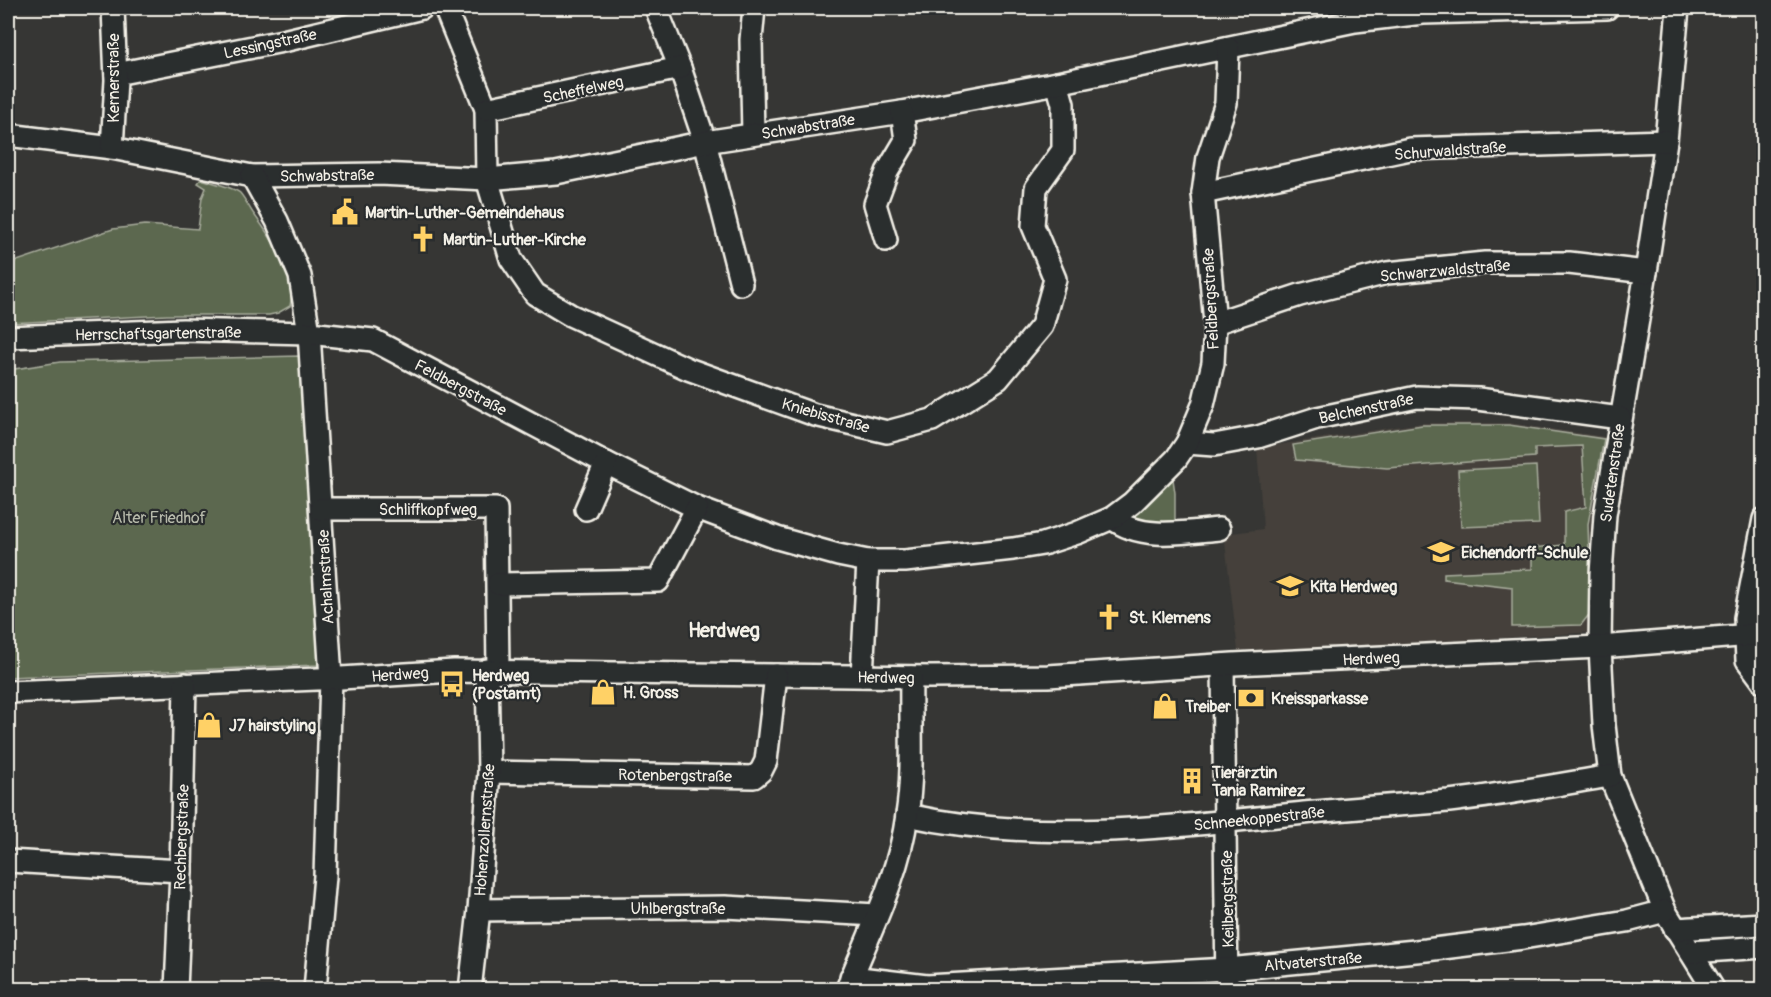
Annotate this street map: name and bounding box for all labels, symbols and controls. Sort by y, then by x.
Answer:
street label: Lessingstraße [222,24,319,64]
street label: Kernerstraße [104,33,124,123]
street label: Scheffelweg [541,72,625,108]
street label: Schwabstraße [760,110,856,144]
street label: Schurwaldstraße [1394,137,1507,165]
street label: Schwabstraße [280,165,375,187]
public building icon: Martin-Luther-Gemeindehaus [330,197,360,227]
place label: Martin-Luther-Gemeindehaus [365,203,565,223]
church icon: Martin-Luther-Kirche [408,224,438,254]
place label: Martin-Luther-Kirche [443,230,587,250]
street label: Feldbergstraße [1198,248,1224,350]
street label: Schwarzwaldstraße [1379,255,1511,287]
street label: Herrschaftsgartenstraße [75,323,242,345]
street label: Feldbergstraße [411,355,510,421]
street label: Belchenstraße [1317,389,1415,429]
street label: Kniebisstraße [779,394,872,438]
street label: Sudetenstraße [1596,422,1630,524]
street label: Schliffkopfweg [379,500,477,520]
park label: Alter Friedhof [112,508,207,528]
street label: Achalmstraße [314,529,338,625]
school or university icon: Eichendorff-Schule [1426,537,1456,567]
place label: Eichendorff-Schule [1461,543,1589,563]
school or university icon: Kita Herdweg [1275,571,1305,601]
place label: Kita Herdweg [1310,577,1397,597]
church icon: St. Klemens [1094,602,1124,632]
place label: St. Klemens [1129,608,1211,628]
district label: Herdweg [688,618,760,643]
street label: Herdweg [1342,648,1400,670]
street label: Herdweg [371,663,429,687]
place label: Herdweg (Postamt) [472,666,542,704]
street label: Herdweg [857,668,915,688]
bus stop icon: Herdweg (Postamt) [437,669,467,699]
shop icon: H. Gross [588,677,618,707]
place label: H. Gross [623,683,679,703]
bank icon: Kreissparkasse [1236,683,1266,713]
place label: Kreissparkasse [1271,689,1369,709]
shop icon: Treiber [1150,691,1180,721]
place label: Treiber [1184,697,1231,717]
shop icon: J7 hairstyling [194,710,224,740]
place label: J7 hairstyling [229,716,316,736]
street label: Hohenzollernstraße [470,763,500,897]
place label: Tierärztin Tania Ramirez [1211,763,1306,801]
street label: Rotenbergstraße [618,765,732,787]
building icon: Tierärztin Tania Ramirez [1177,766,1207,796]
street label: Rechbergstraße [170,784,194,890]
street label: Schneekoppestraße [1193,802,1326,836]
street label: Keilbergstraße [1217,850,1239,948]
street label: Uhlbergstraße [631,899,725,919]
street label: Altvaterstraße [1263,948,1363,976]

